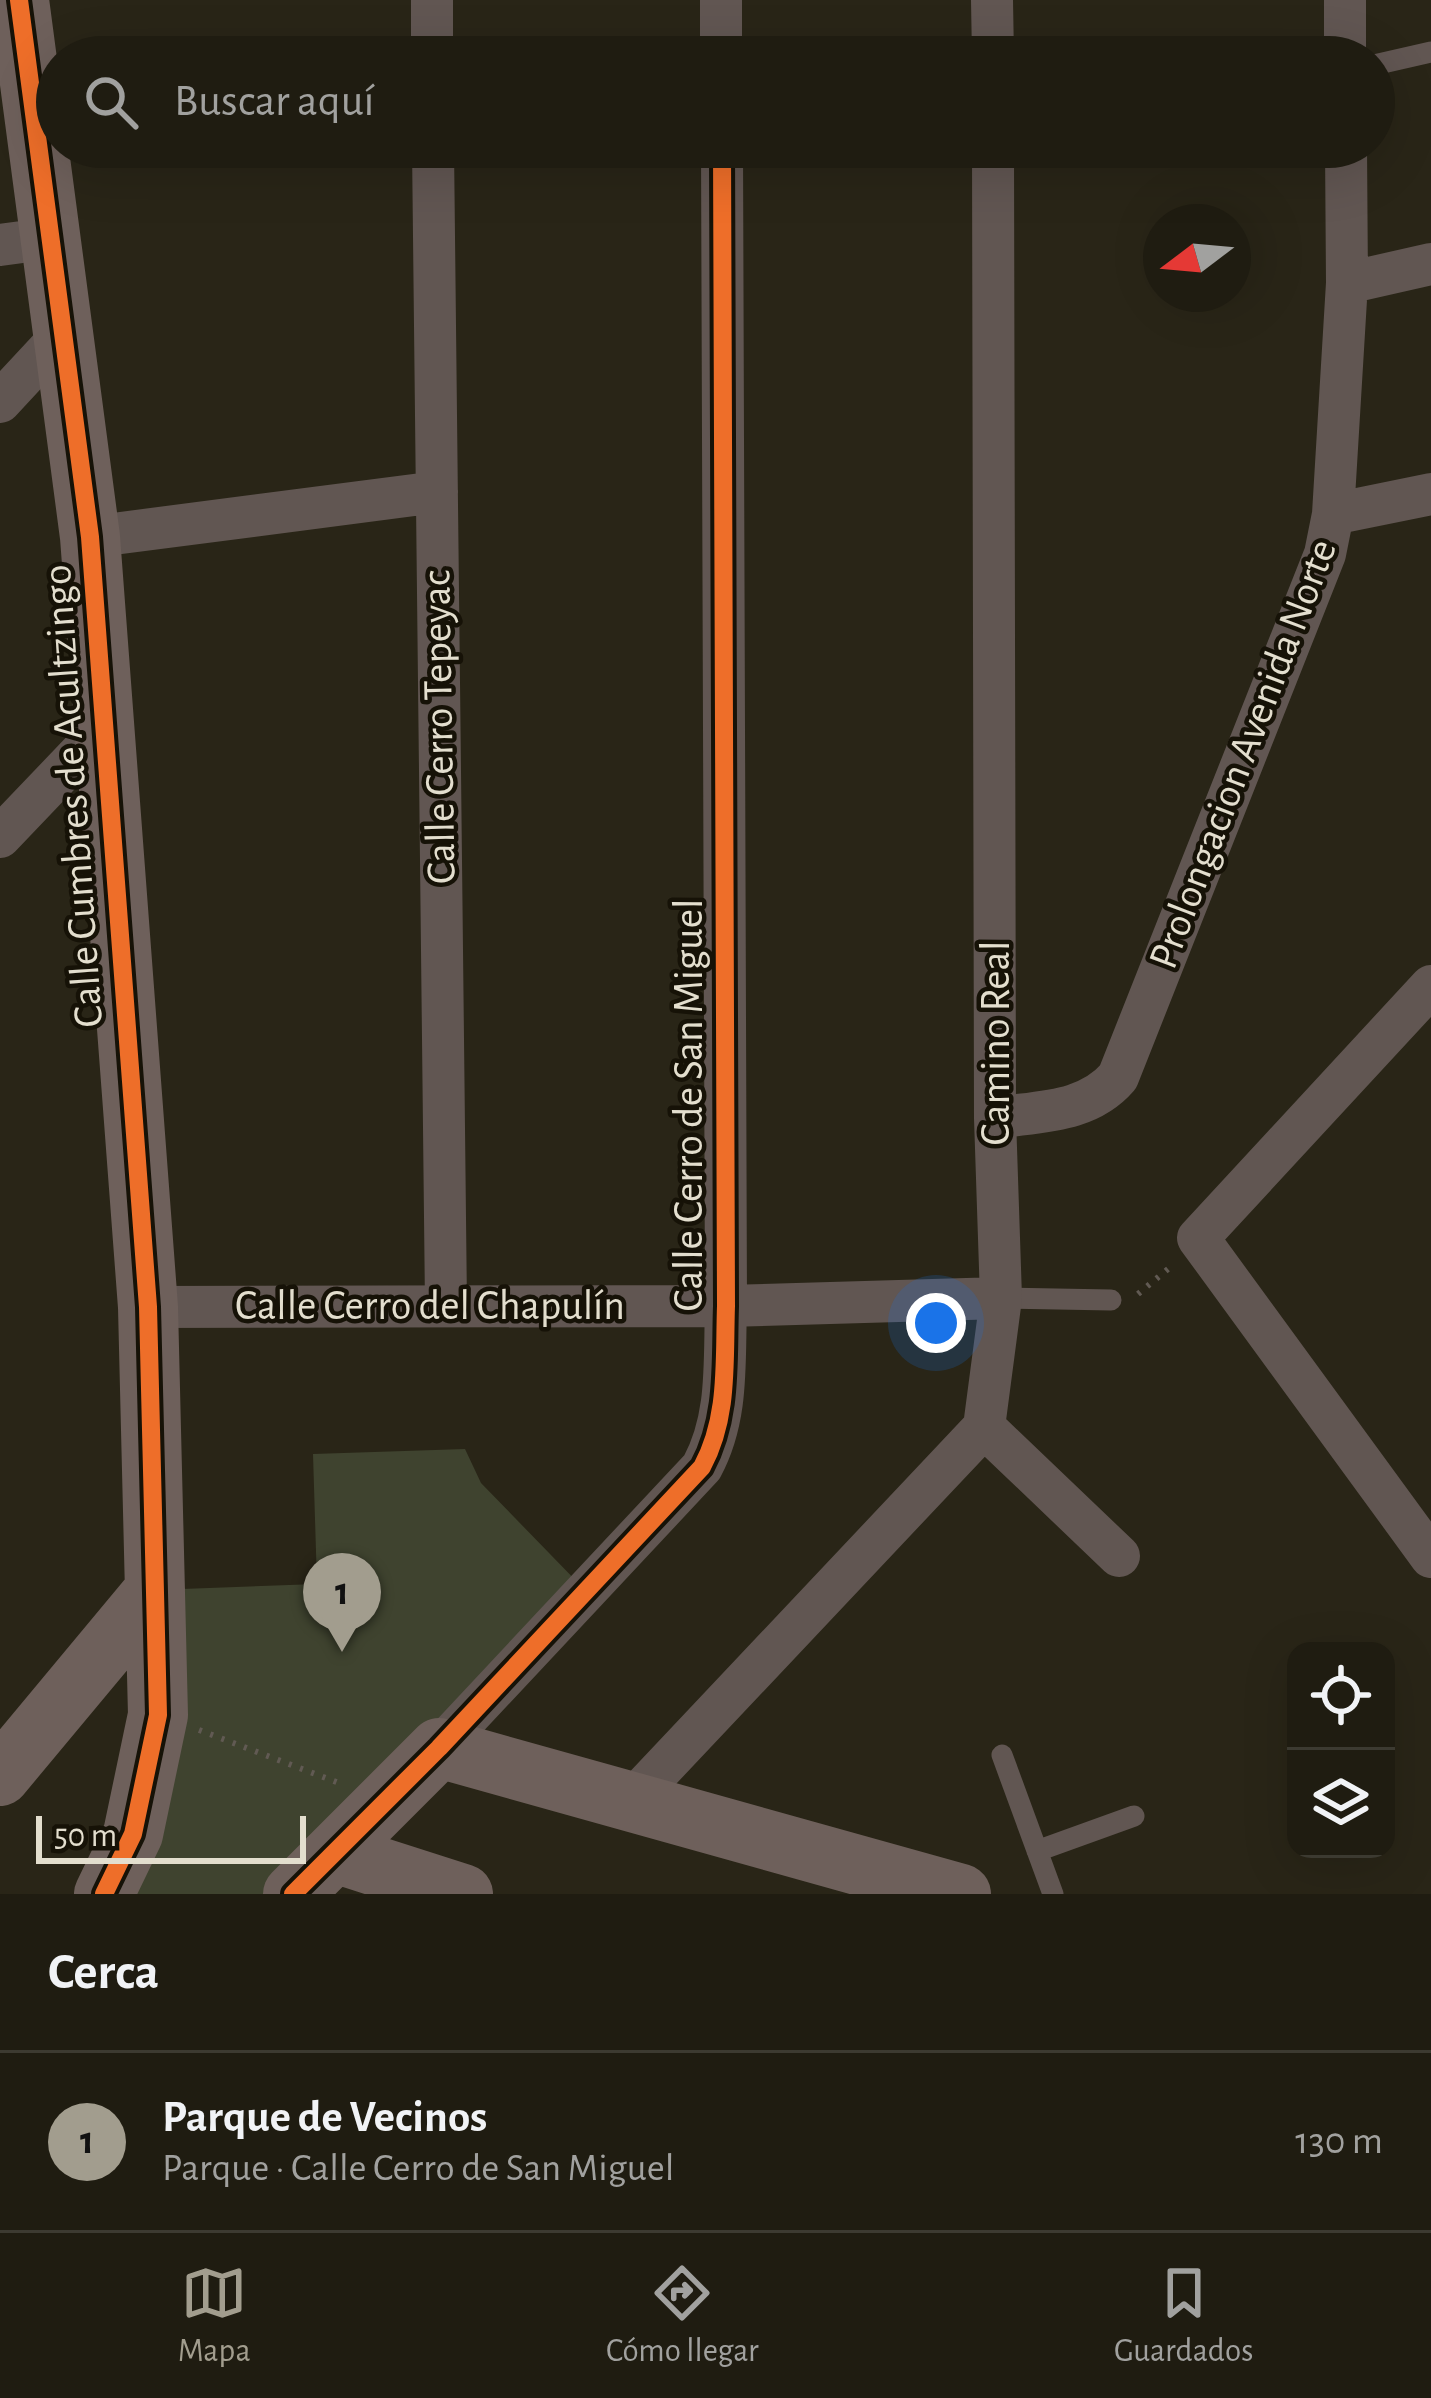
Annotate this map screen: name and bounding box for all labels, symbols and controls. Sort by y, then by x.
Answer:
search box [36,36,1395,168]
icon: search [78,69,144,135]
text: Buscar aquí [174,79,374,124]
north arrow [1143,204,1251,312]
street label: Prolongacion Avenida Norte [1142,534,1344,974]
street label: Calle Cumbres de Acultzingo [36,563,110,1029]
street label: Calle Cerro Tepeyac [415,570,463,884]
street label: Calle Cerro de San Miguel [668,899,710,1311]
street label: Camino Real [975,941,1017,1145]
street label: Calle Cerro del Chapulín [235,1285,625,1327]
your location [906,1293,966,1353]
pin: 1 [303,1553,381,1652]
map controls [1287,1642,1395,1858]
button: locate [1287,1642,1395,1750]
button: layers [1287,1750,1395,1858]
scale bar [36,1810,306,1863]
text: 50 m [54,1820,117,1853]
text: Cerca [48,1947,159,1998]
text: Parque de Vecinos [162,2095,487,2140]
text: 1 [80,2122,94,2161]
text: 130 m [1295,2122,1383,2161]
text: Parque · Calle Cerro de San Miguel [162,2149,674,2188]
tab: Mapa [178,2260,251,2372]
tab: Cómo llegar [606,2260,759,2372]
tab: Guardados [1114,2260,1253,2372]

